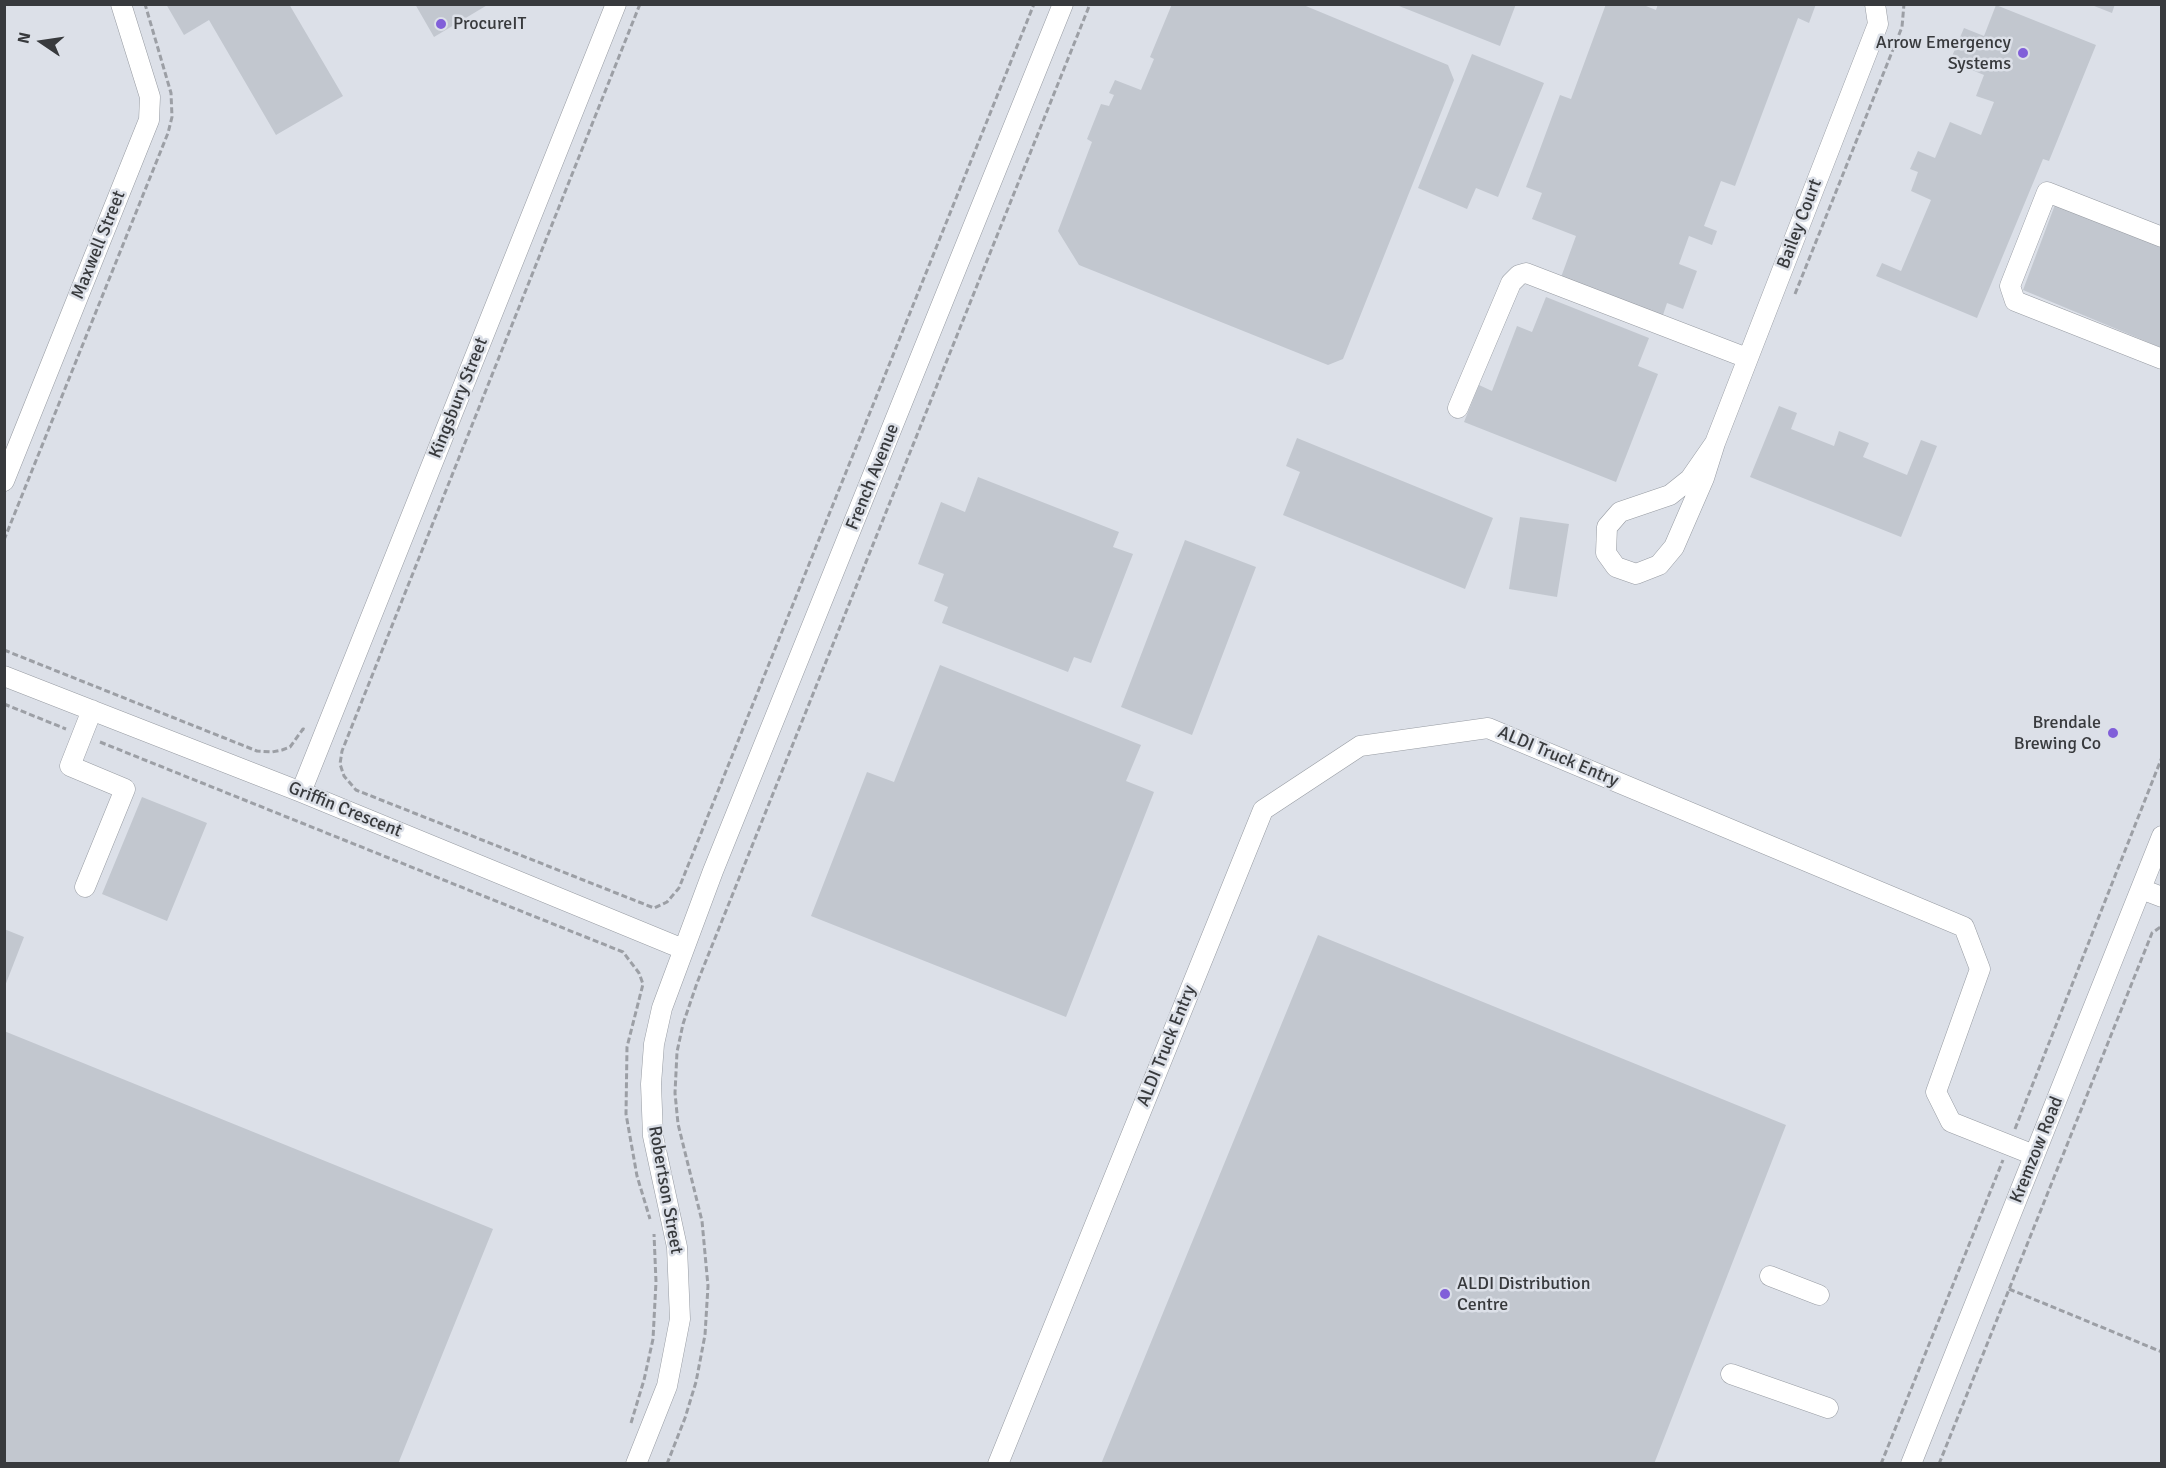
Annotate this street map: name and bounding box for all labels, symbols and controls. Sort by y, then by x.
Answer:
north arrow [12,12,72,72]
place label: ProcureIT [453,13,526,35]
marker: ProcureIT [434,17,448,31]
text: N [13,30,35,46]
place label: Arrow Emergency Systems [1876,32,2011,74]
marker: Arrow Emergency Systems [2016,46,2030,60]
street label: Bailey Court [1773,176,1827,272]
street label: Maxwell Street [67,188,131,302]
street label: Kingsbury Street [425,334,493,462]
street label: French Avenue [842,421,904,533]
place label: Brendale Brewing Co [2014,712,2101,754]
street label: ALDI Truck Entry [1494,722,1622,792]
marker: Brendale Brewing Co [2106,726,2120,740]
street label: Griffin Crescent [285,777,405,843]
street label: ALDI Truck Entry [1133,982,1201,1110]
street label: Kremzow Road [2006,1094,2068,1206]
street label: Robertson Street [643,1124,687,1256]
place label: ALDI Distribution Centre [1457,1273,1590,1316]
marker: ALDI Distribution Centre [1438,1287,1452,1301]

